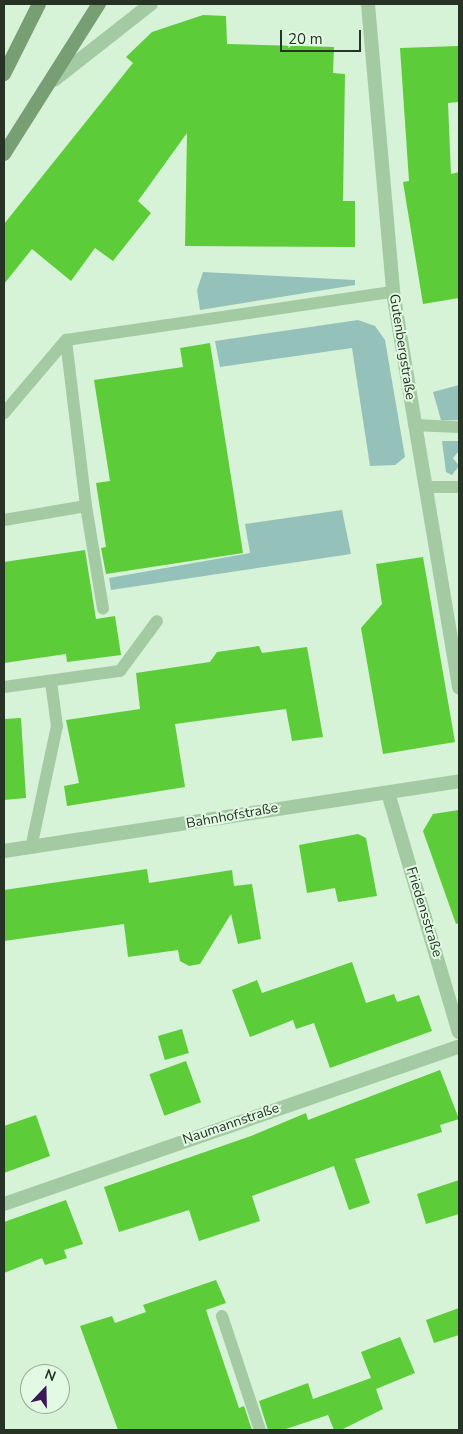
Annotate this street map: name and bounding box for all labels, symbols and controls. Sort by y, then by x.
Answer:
scale bar [283,20,364,52]
text: 20 m [288,29,323,49]
street label: Gutenbergstraße [385,293,419,401]
street label: Bahnhofstraße [185,800,279,832]
street label: Friedensstraße [402,865,446,959]
street label: Naumannstraße [181,1100,281,1148]
north arrow [20,1364,70,1414]
text: N [42,1365,58,1386]

